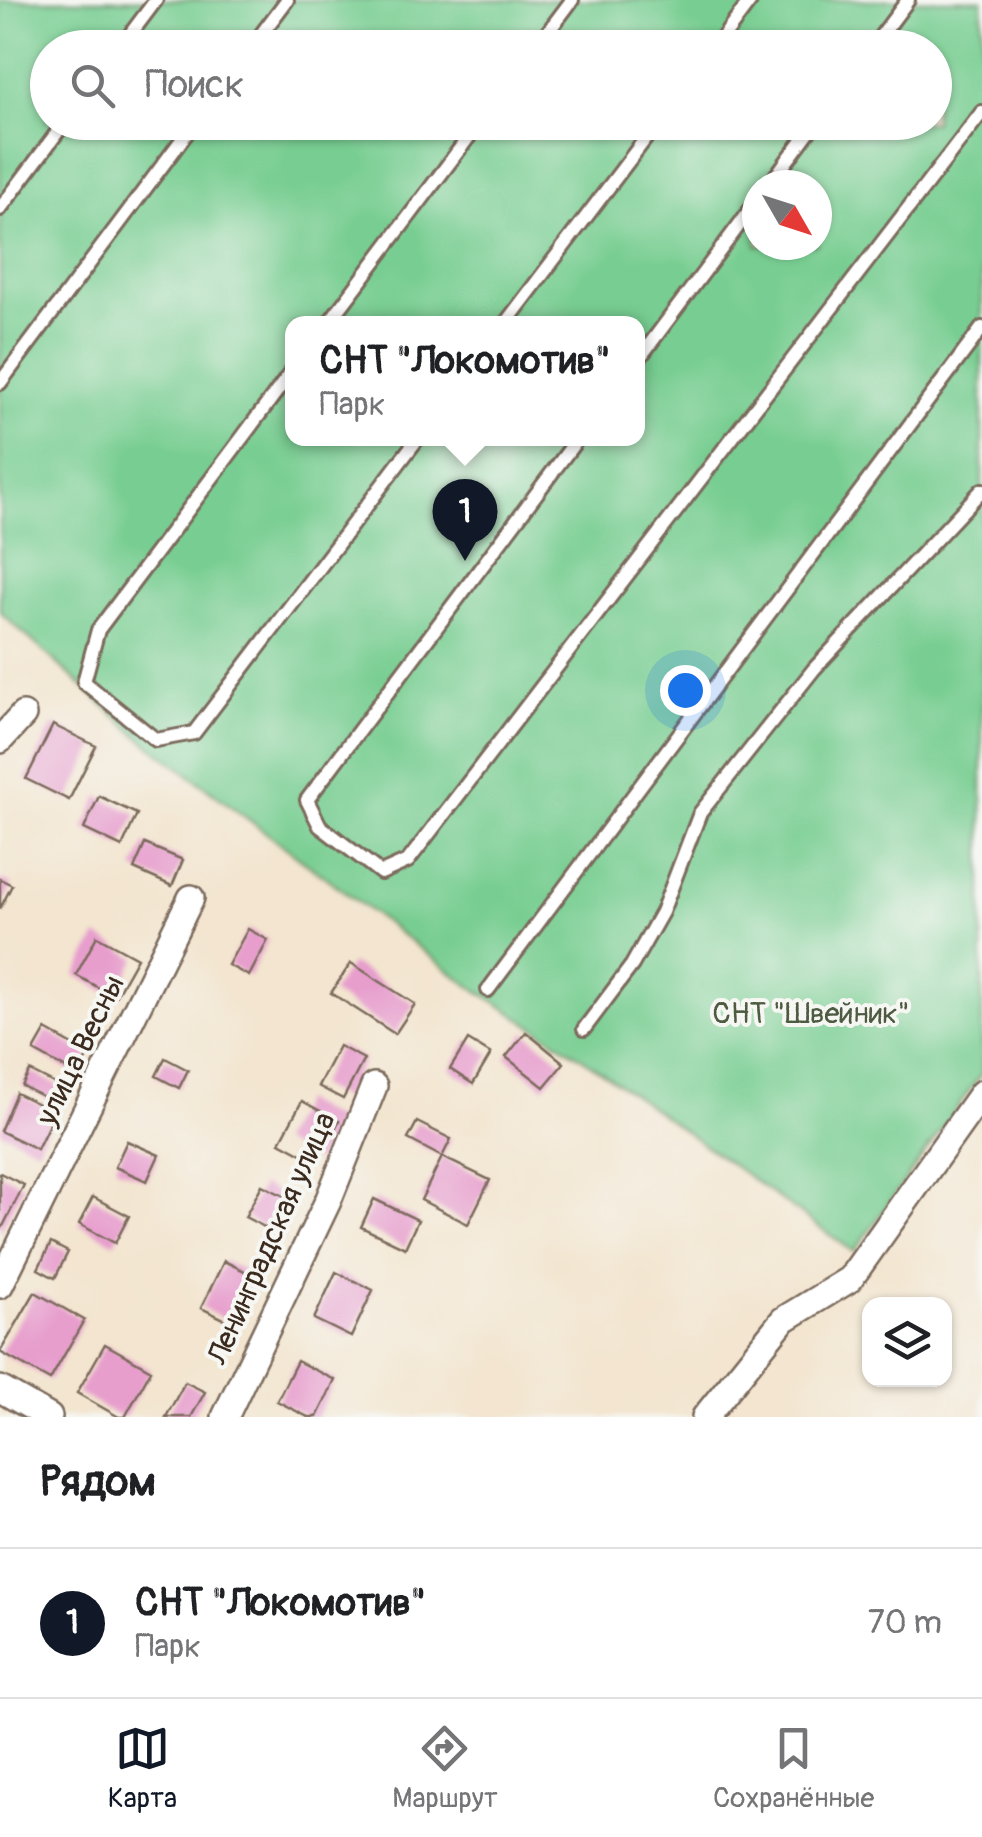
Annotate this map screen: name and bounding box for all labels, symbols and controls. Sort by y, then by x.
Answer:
search box [30,30,952,140]
icon: search [65,58,120,113]
text: Поиск [145,61,244,109]
north arrow [742,170,832,260]
popup [285,316,645,446]
text: СНТ "Локомотив" [319,337,611,385]
text: Парк [319,385,385,425]
pin: 1 [432,478,498,561]
your location [660,665,711,716]
street label: улица Весны [28,969,133,1132]
park label: СНТ "Швейник" [712,995,910,1032]
street label: Ленинградская улица [199,1106,344,1371]
map controls [862,1297,952,1387]
button: layers [862,1297,952,1387]
text: Рядом [40,1456,156,1508]
text: СНТ "Локомотив" [135,1579,426,1627]
text: 1 [66,1603,79,1643]
text: 70 m [868,1603,942,1643]
text: Парк [135,1627,201,1667]
tab: Карта [108,1721,177,1816]
tab: Маршрут [392,1721,498,1816]
tab: Сохранённые [713,1721,874,1816]

